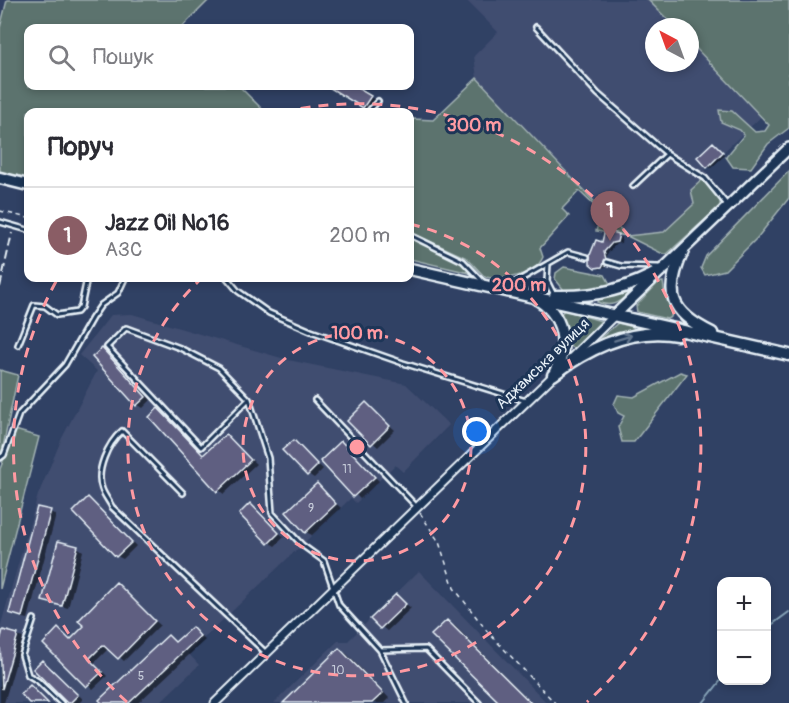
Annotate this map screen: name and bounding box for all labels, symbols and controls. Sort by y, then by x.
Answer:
north arrow [645,18,699,72]
search box [24,24,414,90]
icon: search [45,41,78,74]
text: Пошук [93,43,154,71]
text: 300 m [447,114,501,137]
text: Поруч [48,131,114,163]
pin: 1 [590,192,630,241]
text: Jazz Oil №16 [105,209,229,237]
text: 1 [64,223,71,248]
text: 200 m [329,223,390,248]
text: АЗС [105,237,142,262]
text: 200 m [492,274,546,297]
street label: Аджамська вулиця [492,315,594,413]
text: 100 m [331,322,383,345]
one-way arrow [613,332,632,343]
your location [462,417,491,446]
centre of rings [347,437,367,457]
house number: 11 [342,462,352,477]
house number: 9 [308,501,314,516]
map controls [717,577,771,685]
button: + [717,577,771,631]
button: − [717,631,771,685]
house number: 10 [332,663,344,678]
house number: 5 [138,669,144,684]

